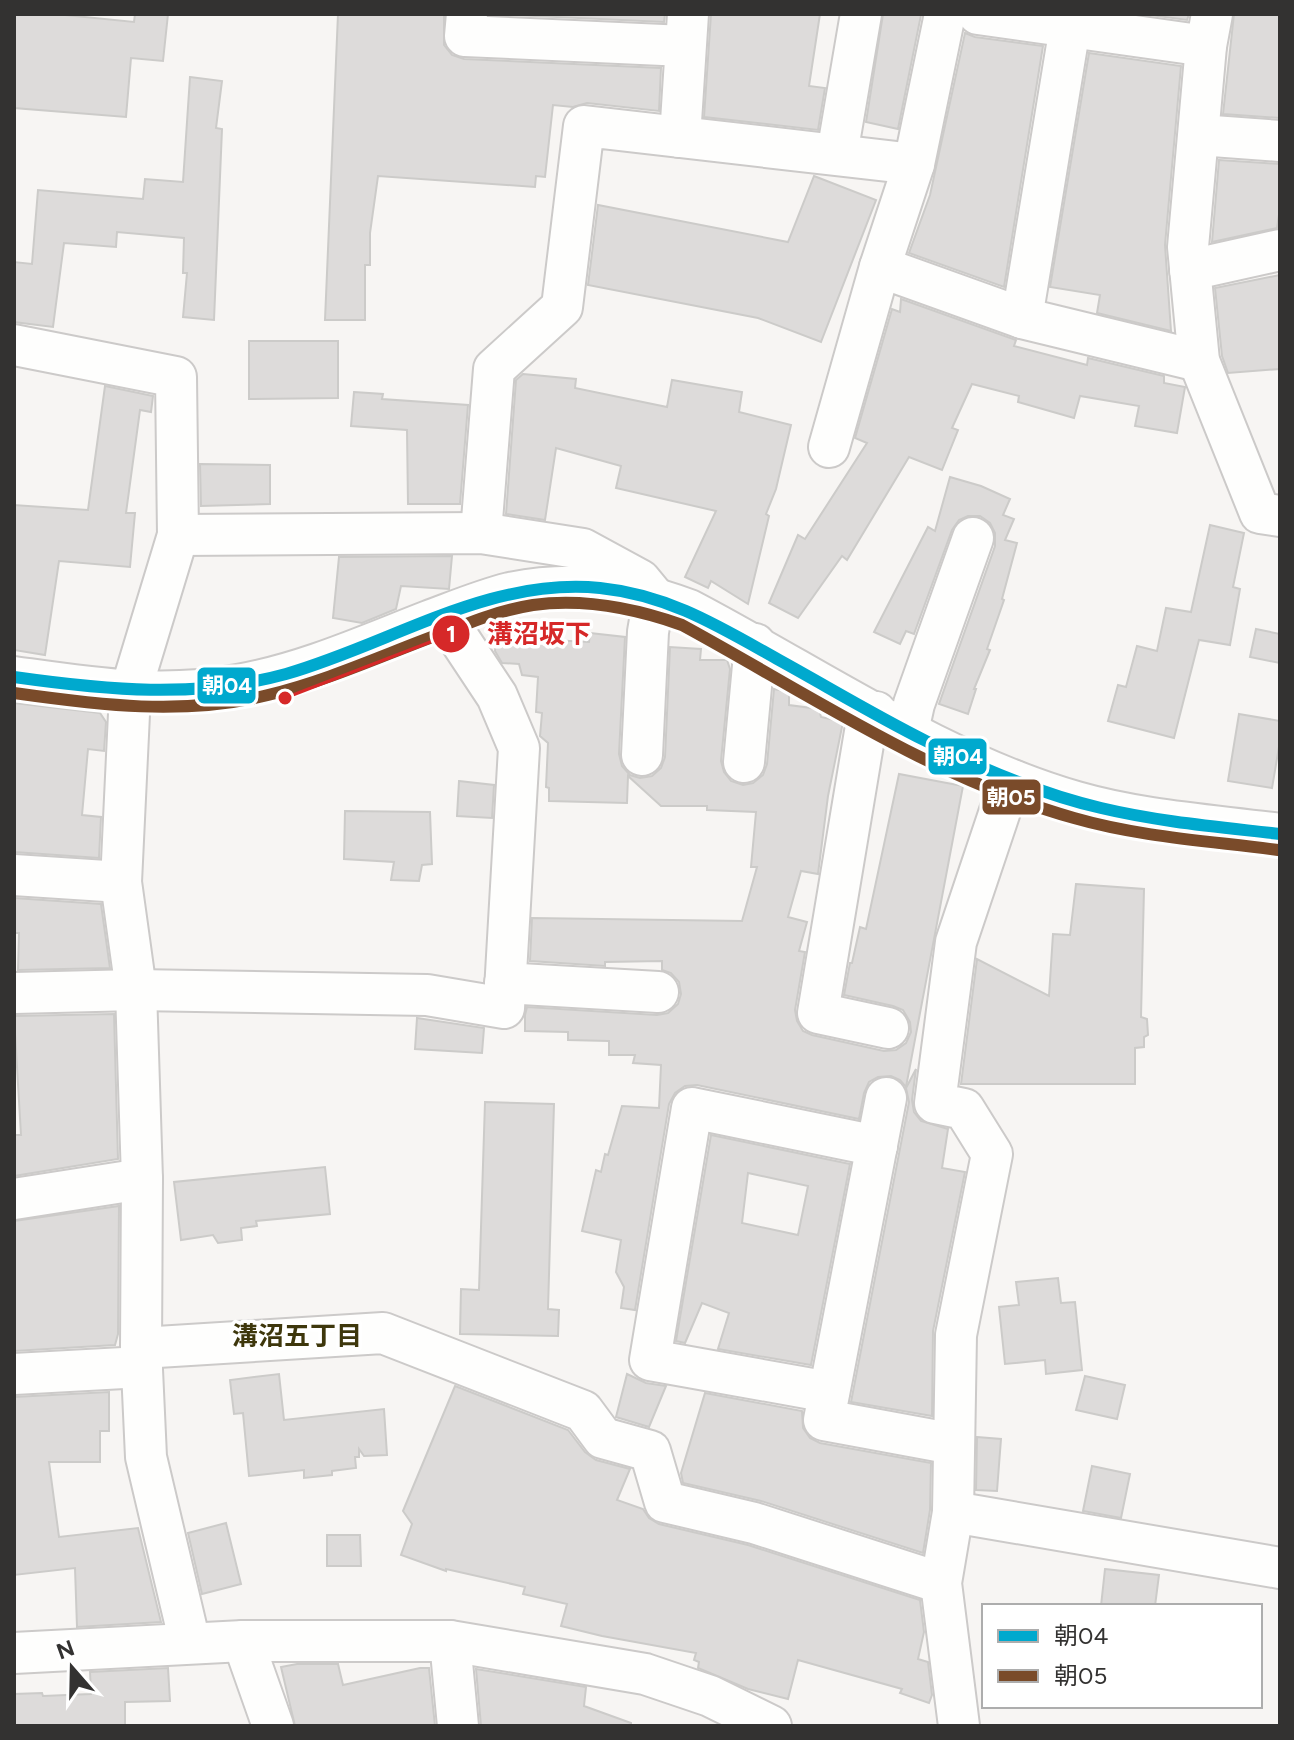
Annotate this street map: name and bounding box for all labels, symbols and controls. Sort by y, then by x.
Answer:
callout: 溝沼坂下 [431,609,607,659]
text: 溝沼坂下 [487,618,591,650]
text: 1 [446,619,456,648]
line badge: 朝04 [196,666,257,705]
text: 朝04 [202,672,252,699]
line badge: 朝04 [927,737,988,776]
text: 朝04 [933,743,983,770]
line badge: 朝05 [981,778,1042,816]
text: 朝05 [986,784,1036,811]
district label: 溝沼五丁目 [232,1320,362,1352]
legend [982,1604,1262,1708]
text: 朝04 [1054,1621,1108,1650]
north arrow [32,1628,112,1708]
text: N [53,1634,78,1665]
text: 朝05 [1054,1661,1107,1690]

